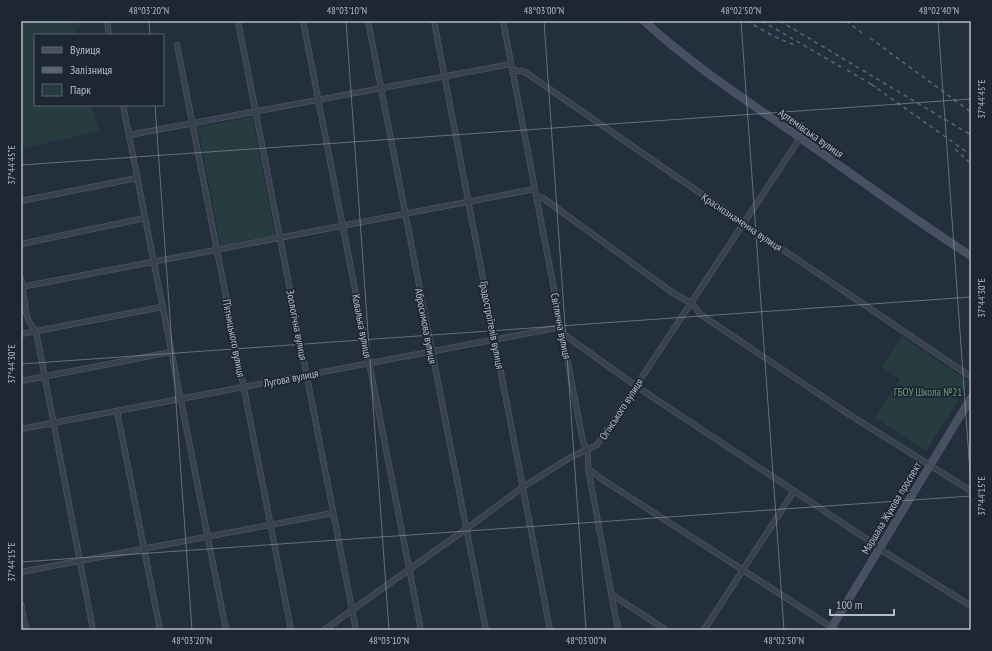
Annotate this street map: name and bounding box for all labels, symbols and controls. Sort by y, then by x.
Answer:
text: 48°03'20"N [129,4,169,17]
text: 48°03'10"N [327,4,367,17]
text: 48°03'00"N [524,4,564,17]
text: 48°02'50"N [721,4,761,17]
text: 48°02'40"N [919,4,959,17]
legend [34,34,164,106]
text: Вулиця [70,42,100,57]
text: Залізниця [70,62,112,77]
text: 37°44'45"E [975,79,988,119]
text: Парк [70,82,91,97]
street label: Артемівська вулиця [776,105,846,161]
text: 37°44'45"E [5,145,18,185]
street label: Краснознаменна вулиця [699,190,785,254]
text: 37°44'30"E [975,278,988,318]
street label: Градостроїтелiв вулиця [477,280,507,370]
street label: Абросимова вулиця [412,287,440,365]
street label: Зоологічна вулиця [283,288,311,362]
street label: Світлична вулиця [548,292,574,360]
street label: Ковалька вулиця [349,293,375,359]
street label: П’ятницького вулиця [220,298,248,378]
text: 37°44'30"E [5,344,18,384]
street label: Лугова вулиця [261,366,320,390]
street label: Огінського вулиця [596,376,646,442]
park label: ГБОУ Школа №21 [894,385,962,399]
street label: Маршала Жукова проспект [858,459,924,557]
text: 37°44'15"E [975,476,988,516]
text: 37°44'15"E [5,542,18,582]
scale bar [830,591,894,617]
text: 100 m [836,597,863,612]
text: 48°03'20"N [172,634,212,647]
text: 48°03'10"N [369,634,409,647]
text: 48°03'00"N [566,634,606,647]
text: 48°02'50"N [764,634,804,647]

